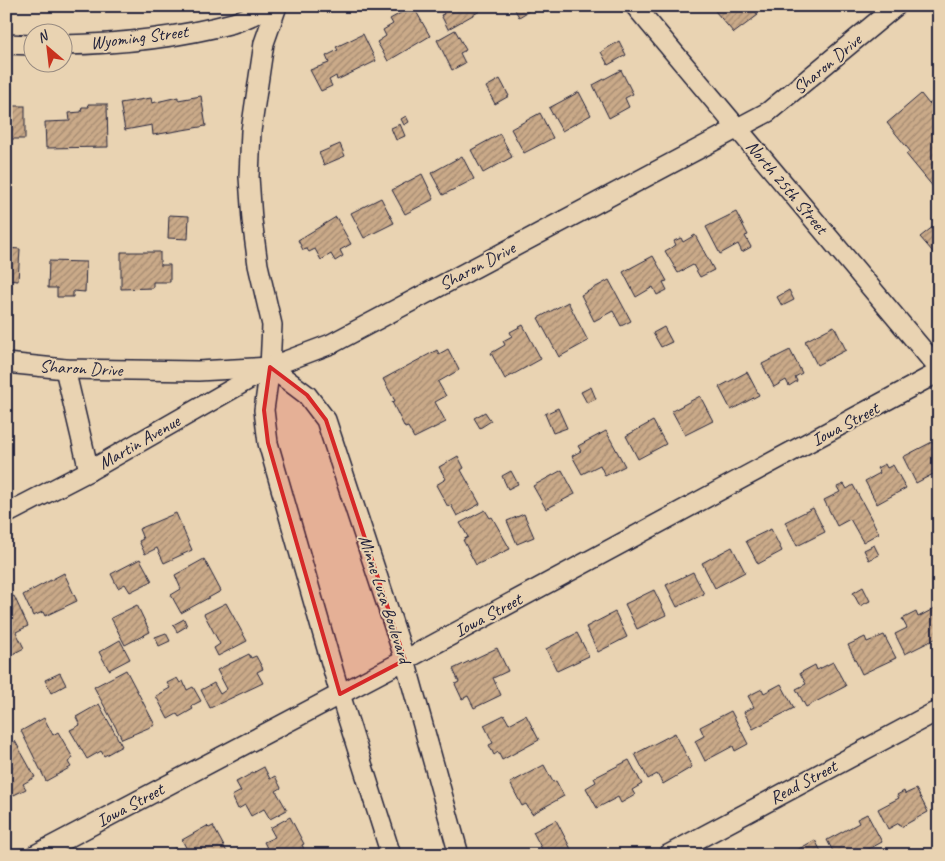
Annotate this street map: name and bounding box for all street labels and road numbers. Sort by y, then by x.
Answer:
street label: Wyoming Street [89,20,191,54]
street label: Sharon Drive [788,28,867,99]
street label: North 25th Street [741,136,834,240]
street label: Sharon Drive [435,236,520,295]
street label: Sharon Drive [39,355,124,381]
street label: Iowa Street [808,396,884,451]
street label: Martin Avenue [94,409,185,474]
street label: Minne Lusa Boulevard [354,532,417,669]
street label: Iowa Street [451,587,527,642]
street label: Read Street [766,754,842,809]
street label: Iowa Street [93,777,169,832]

